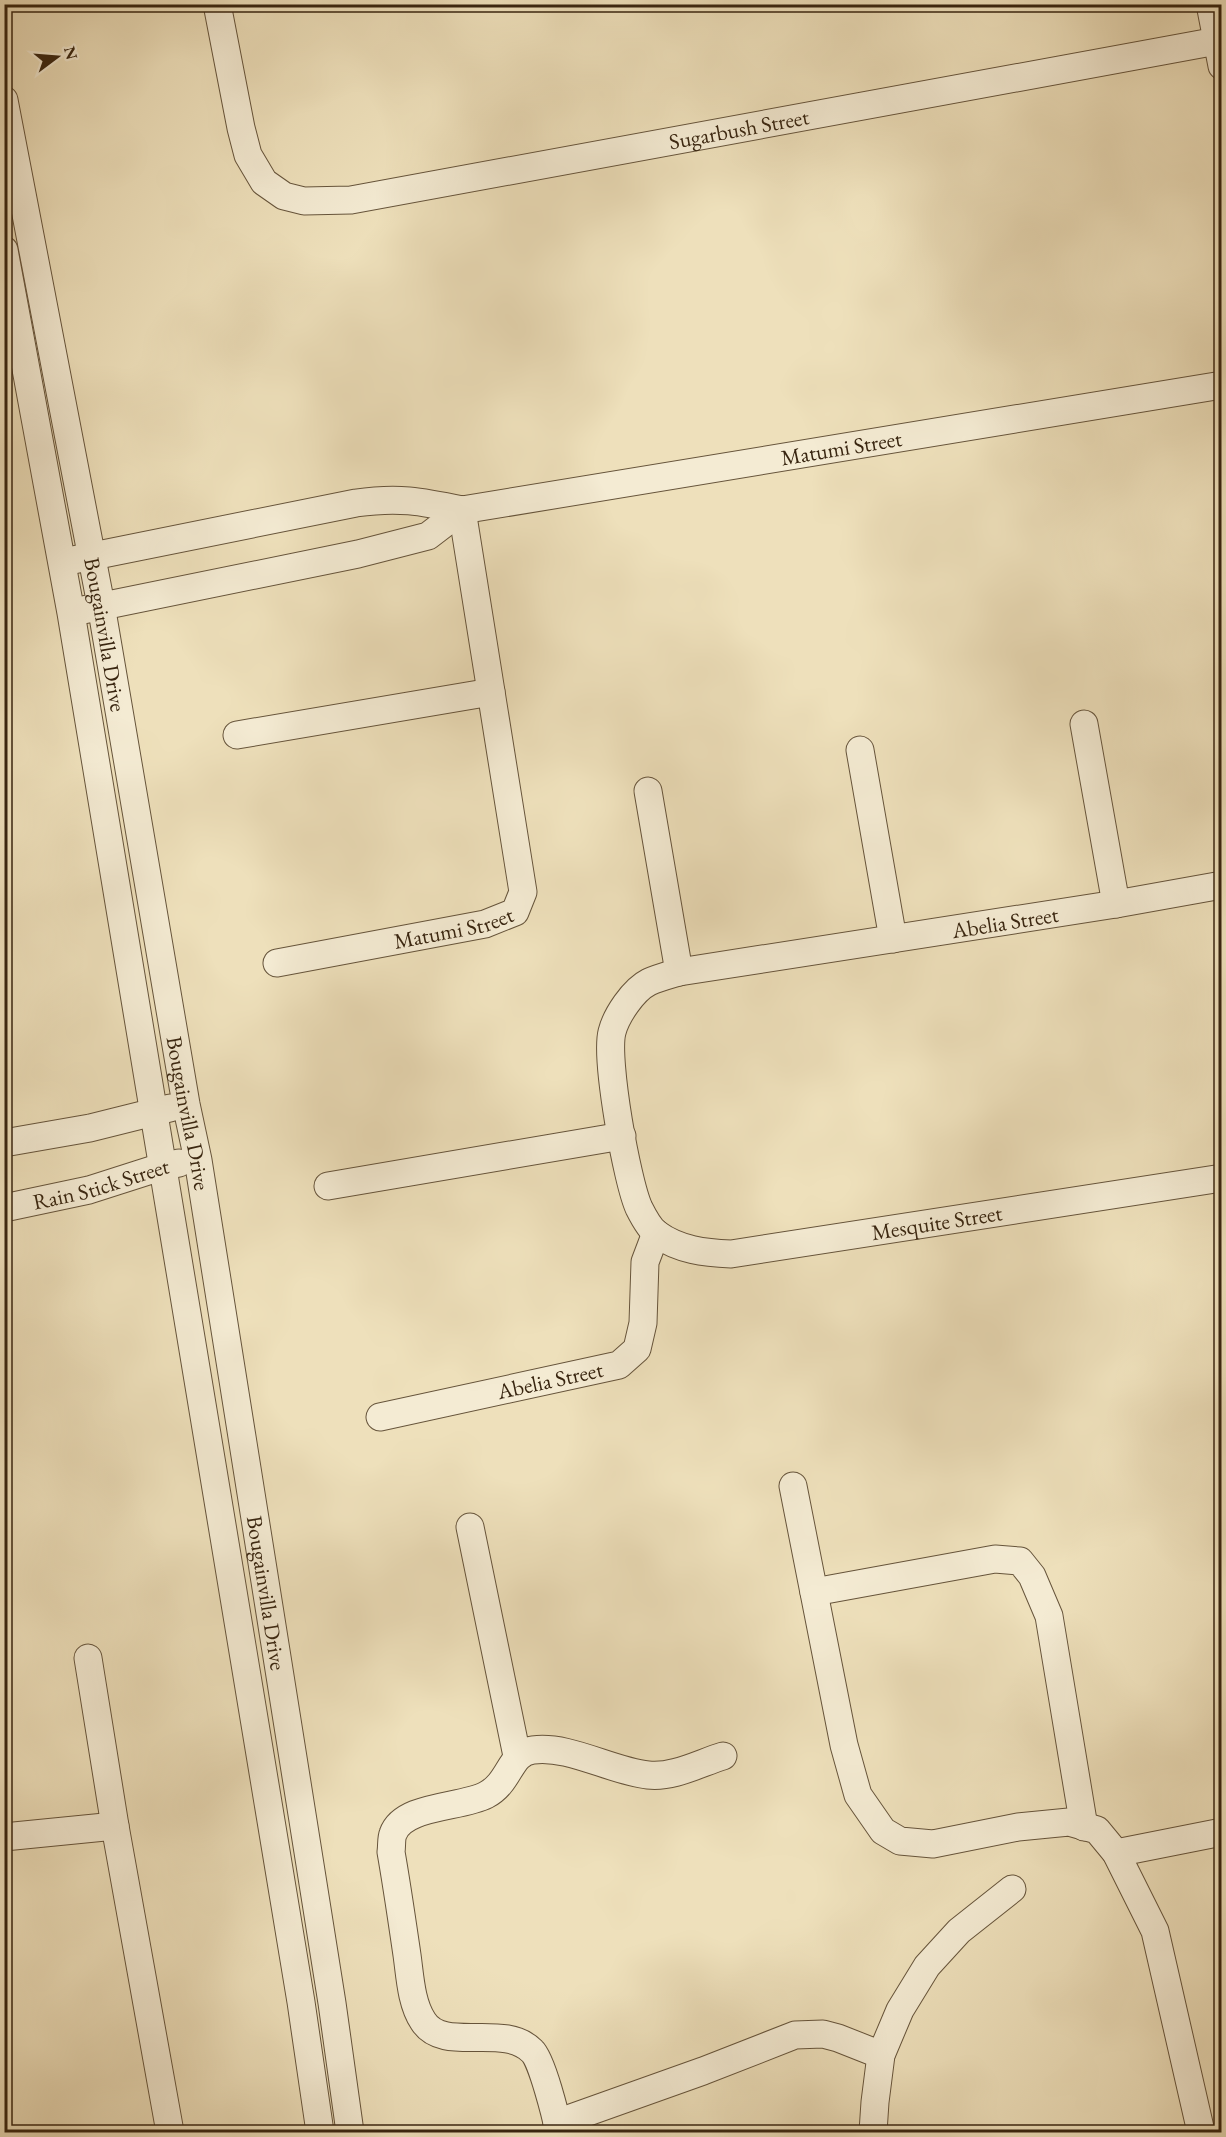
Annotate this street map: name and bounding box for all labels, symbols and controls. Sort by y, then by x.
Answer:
north arrow [27,27,87,87]
text: N [59,44,83,62]
street label: Sugarbush Street [667,102,811,156]
street label: Matumi Street [779,424,904,472]
street label: Bougainvilla Drive [77,555,133,714]
street label: Matumi Street [391,900,518,956]
street label: Abelia Street [949,900,1060,945]
street label: Bougainvilla Drive [160,1034,217,1193]
street label: Rain Stick Street [30,1151,172,1217]
street label: Mesquite Street [869,1198,1004,1247]
street label: Abelia Street [494,1355,606,1406]
street label: Bougainvilla Drive [240,1514,293,1673]

